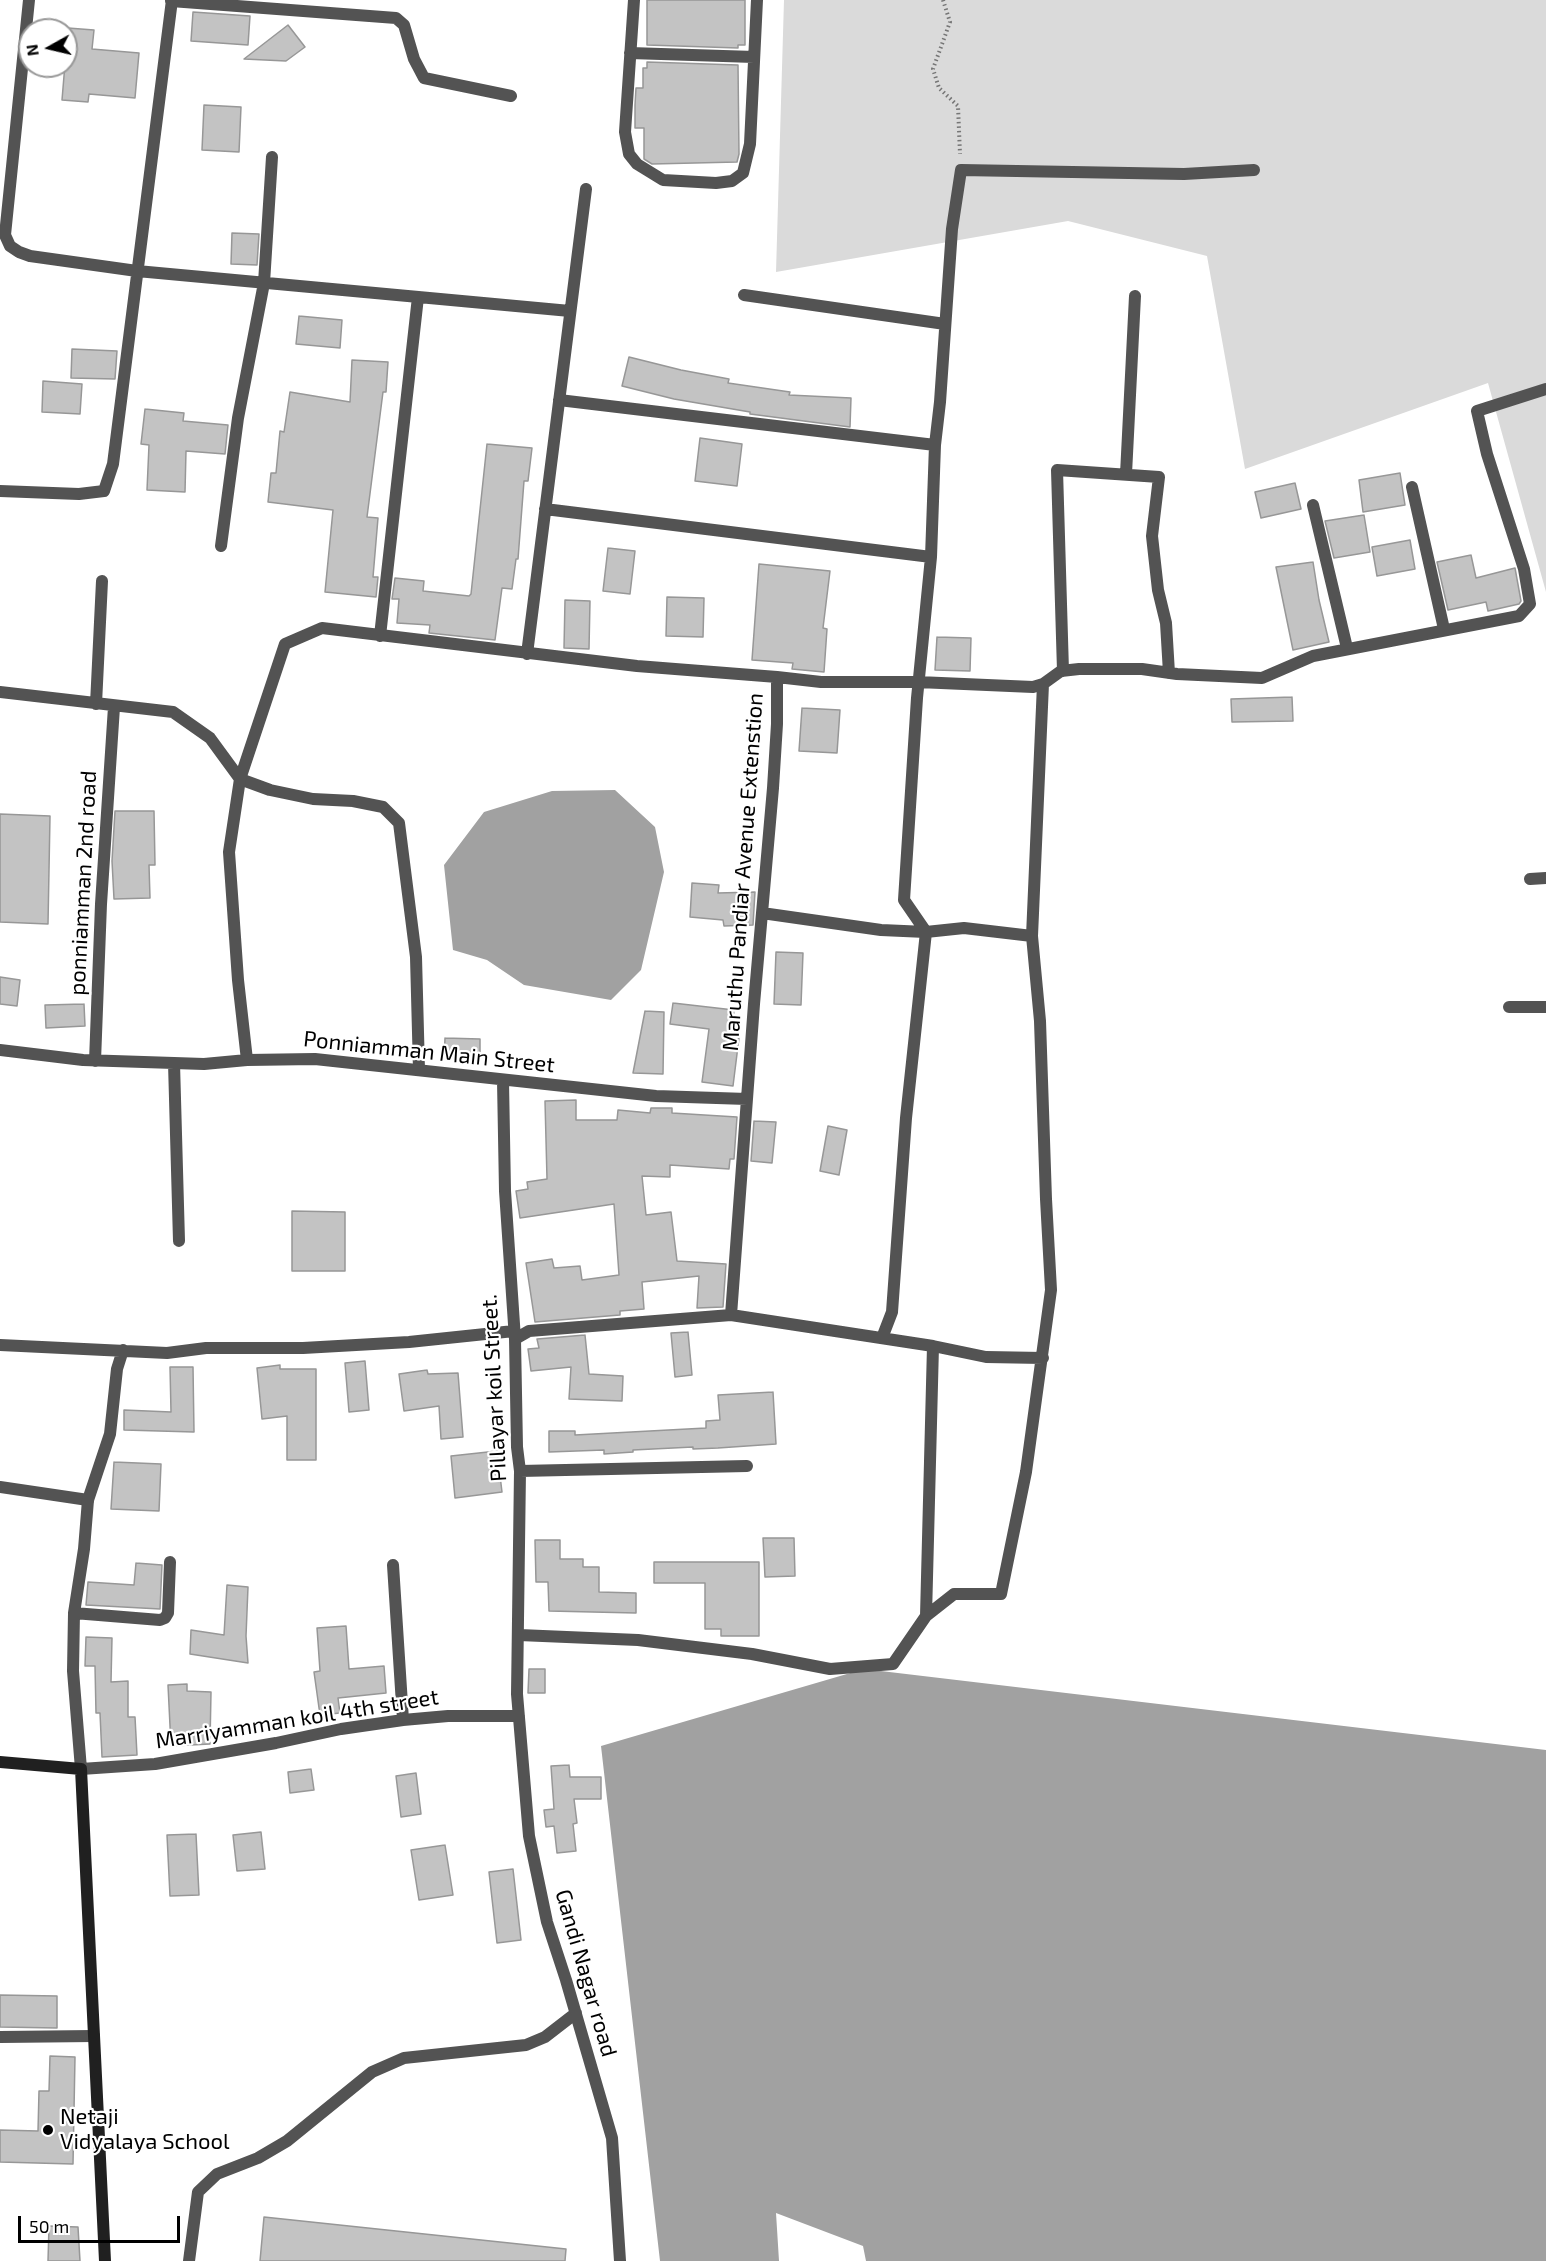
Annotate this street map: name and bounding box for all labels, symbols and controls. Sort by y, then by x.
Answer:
north arrow [18,18,78,78]
text: N [21,43,42,57]
street label: Maruthu Pandiar Avenue Extenstion [717,692,769,1052]
street label: ponniamman 2nd road [64,770,102,996]
street label: Ponniamman Main Street [302,1026,556,1078]
street label: Pillayar koil Street. [476,1294,512,1482]
street label: Marriyamman koil 4th street [154,1684,440,1754]
street label: Gandi Nagar road [549,1886,623,2060]
place label: Netaji Vidyalaya School [60,2104,230,2156]
marker: Netaji Vidyalaya School [41,2123,55,2137]
scale bar [21,2204,183,2242]
text: 50 m [29,2215,69,2237]

